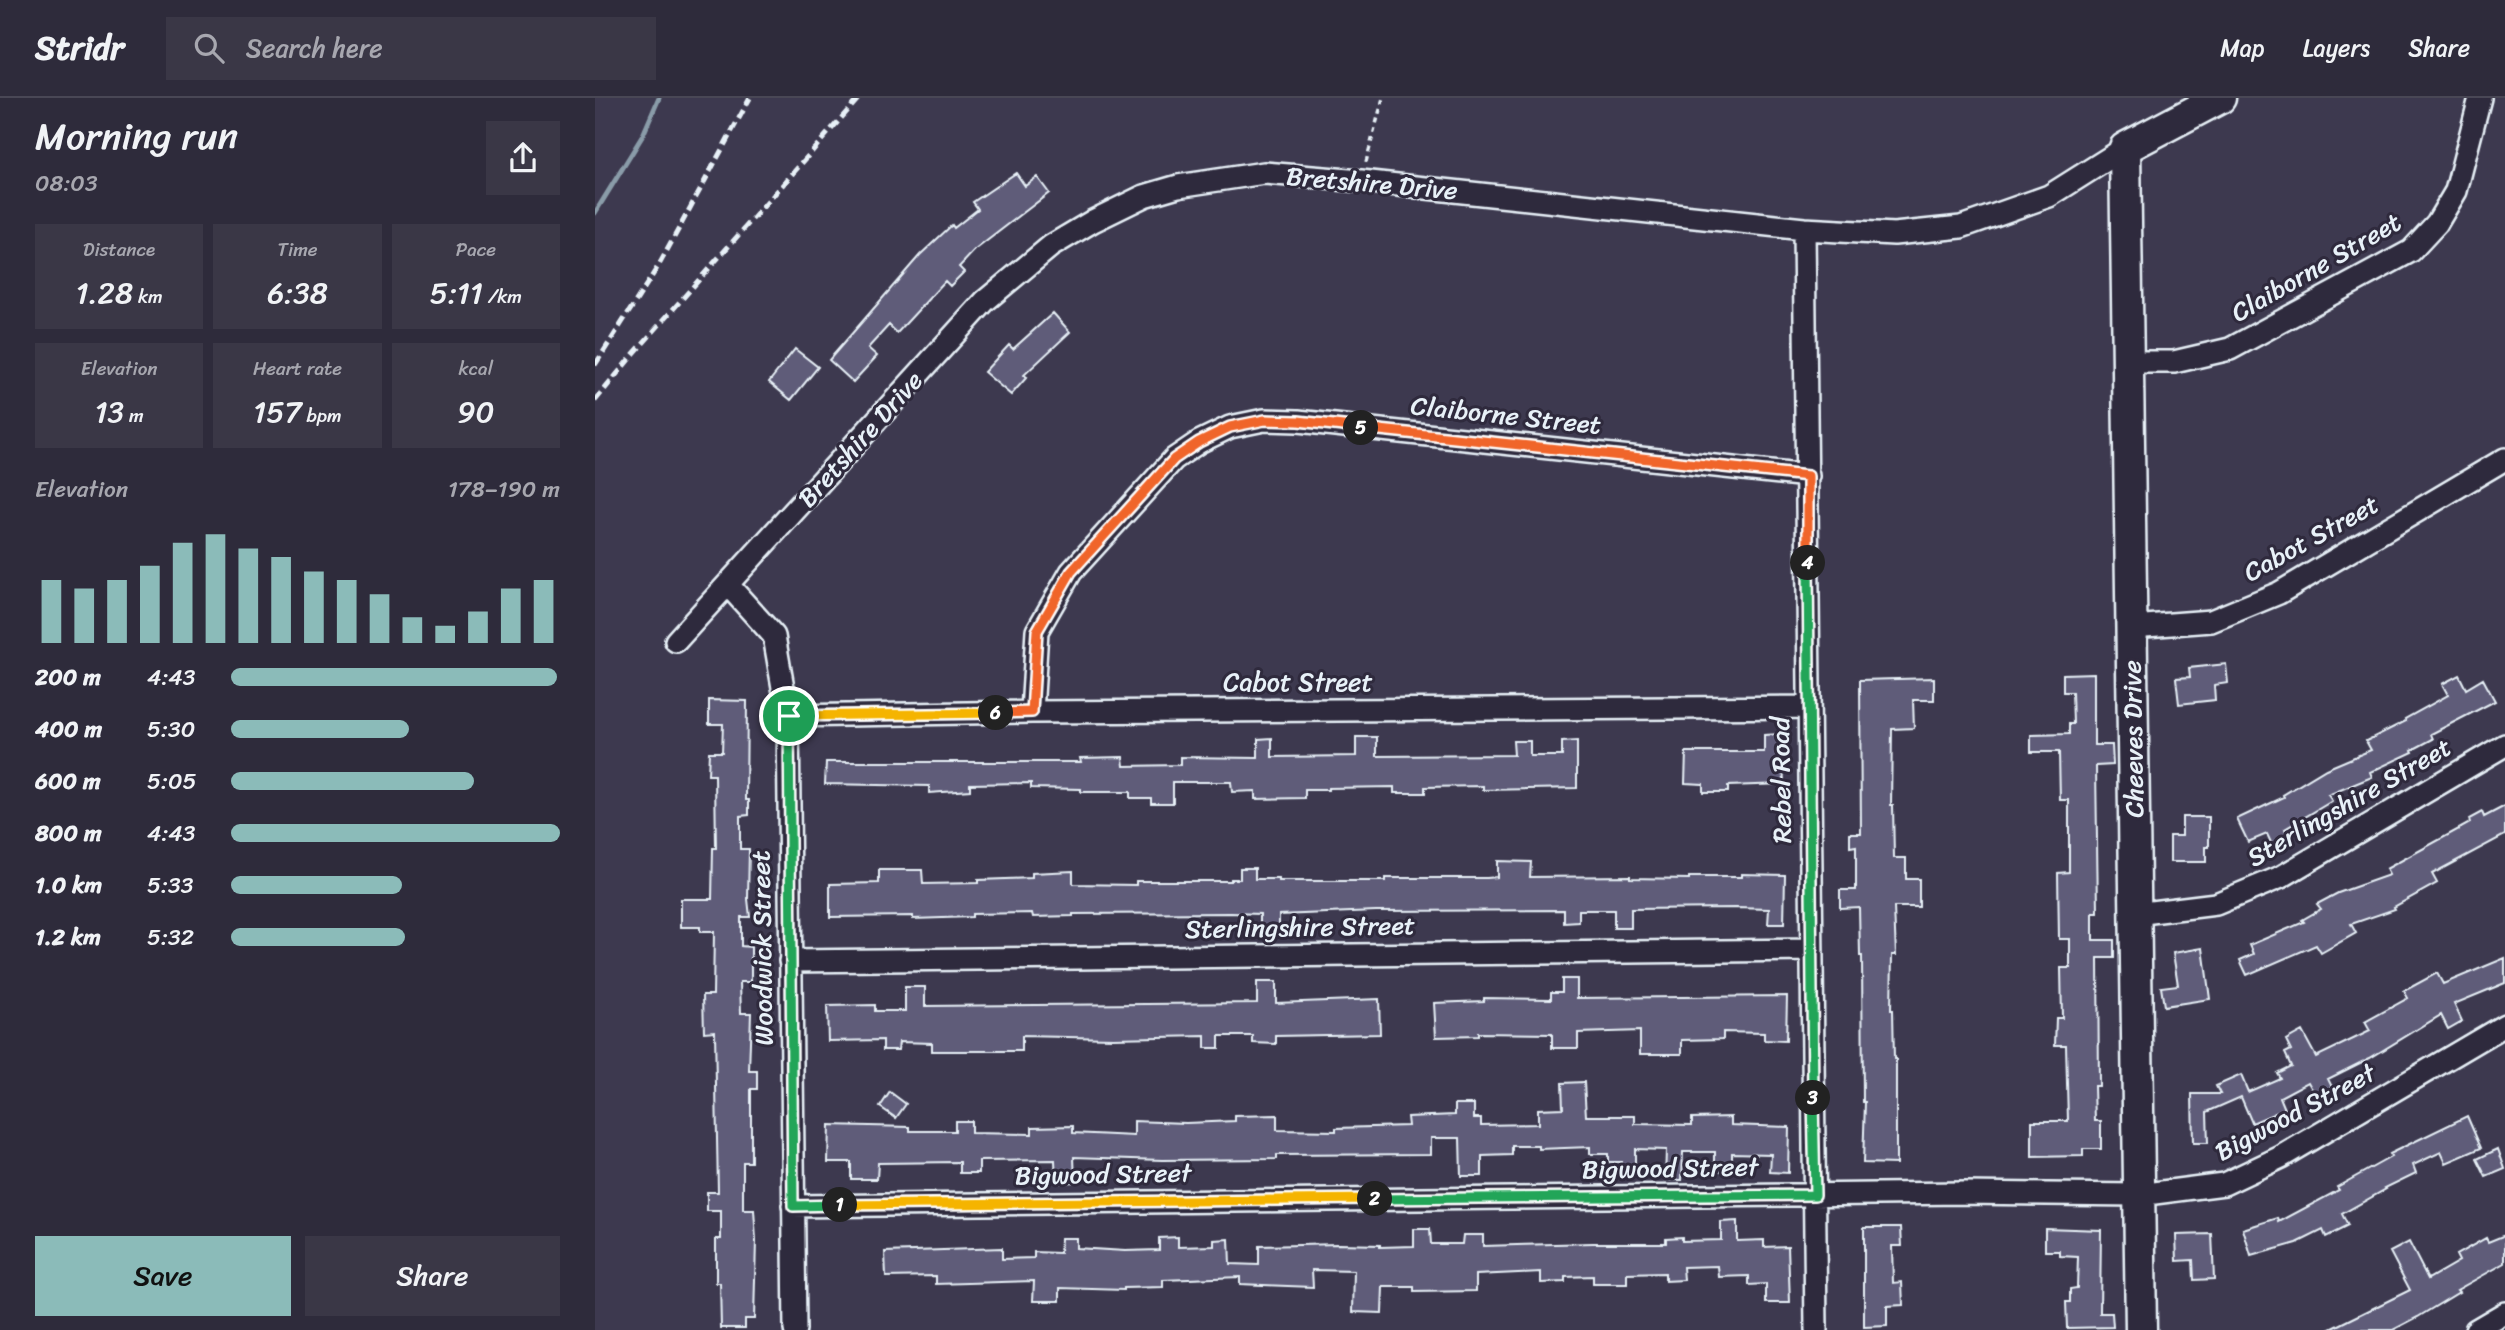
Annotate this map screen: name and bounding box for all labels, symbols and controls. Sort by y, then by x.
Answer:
search box [166,17,656,80]
text: Stridr [35,19,124,77]
text: Search here [246,25,383,71]
text: Map [2220,27,2265,69]
text: Layers [2303,27,2370,69]
text: Share [2408,27,2470,69]
icon: search [190,29,228,67]
text: Morning run [35,103,238,170]
button: share [486,121,560,195]
street label: Bretshire Drive [1284,153,1460,213]
text: 08:03 [35,163,98,204]
street label: Claiborne Street [2222,199,2410,335]
text: Distance [83,233,155,266]
text: Time [277,233,318,266]
text: Pace [456,233,496,266]
text: 1.28 [76,266,133,320]
text: 6:38 [267,266,328,320]
text: 5:11 [430,266,483,320]
text: km [133,280,163,313]
text: /km [483,280,522,313]
text: Elevation [81,352,158,385]
text: Heart rate [253,352,342,385]
text: kcal [459,352,493,385]
street label: Bretshire Drive [785,360,935,518]
street label: Claiborne Street [1409,382,1603,448]
text: 13 [95,385,124,439]
text: 157 [253,385,302,439]
text: 90 [457,385,495,439]
text: m [124,399,144,432]
text: bpm [302,399,342,432]
pin: 5 [1343,410,1379,446]
text: 5 [1355,411,1366,444]
text: Elevation [35,469,128,510]
text: 178–190 m [448,469,560,510]
street label: Cabot Street [2234,482,2388,594]
pin: 4 [1791,546,1825,580]
text: 4 [1802,546,1813,579]
text: 200 m [35,657,101,698]
text: 4:43 [147,657,195,698]
street label: Cabot Street [1223,659,1373,705]
street label: Cheeves Drive [2109,660,2157,818]
pin [759,686,819,746]
pin: 6 [979,696,1013,730]
text: 6 [990,696,1001,729]
icon: arrive [770,697,808,735]
text: 400 m [35,709,102,750]
text: 5:30 [147,709,195,750]
street label: Rebel Road [1757,714,1805,844]
street label: Sterlingshire Street [2238,724,2460,880]
text: 600 m [35,761,101,802]
text: 5:05 [147,761,197,802]
text: 800 m [35,813,102,854]
text: 4:43 [147,813,195,854]
street label: Woodwick Street [737,850,787,1046]
text: 1.0 km [35,865,102,906]
text: 5:33 [147,865,193,906]
street label: Sterlingshire Street [1184,902,1416,952]
text: 1.2 km [35,917,101,958]
text: 5:32 [147,917,194,958]
street label: Bigwood Street [2206,1049,2385,1174]
pin: 3 [1795,1080,1831,1116]
text: 3 [1807,1081,1818,1114]
street label: Bigwood Street [1581,1143,1760,1193]
street label: Bigwood Street [1014,1149,1193,1199]
pin: 2 [1357,1182,1393,1216]
text: 2 [1369,1182,1380,1215]
pin: 1 [823,1188,857,1222]
text: 1 [835,1188,844,1221]
button: Save [35,1236,291,1316]
button: Share [305,1236,560,1316]

